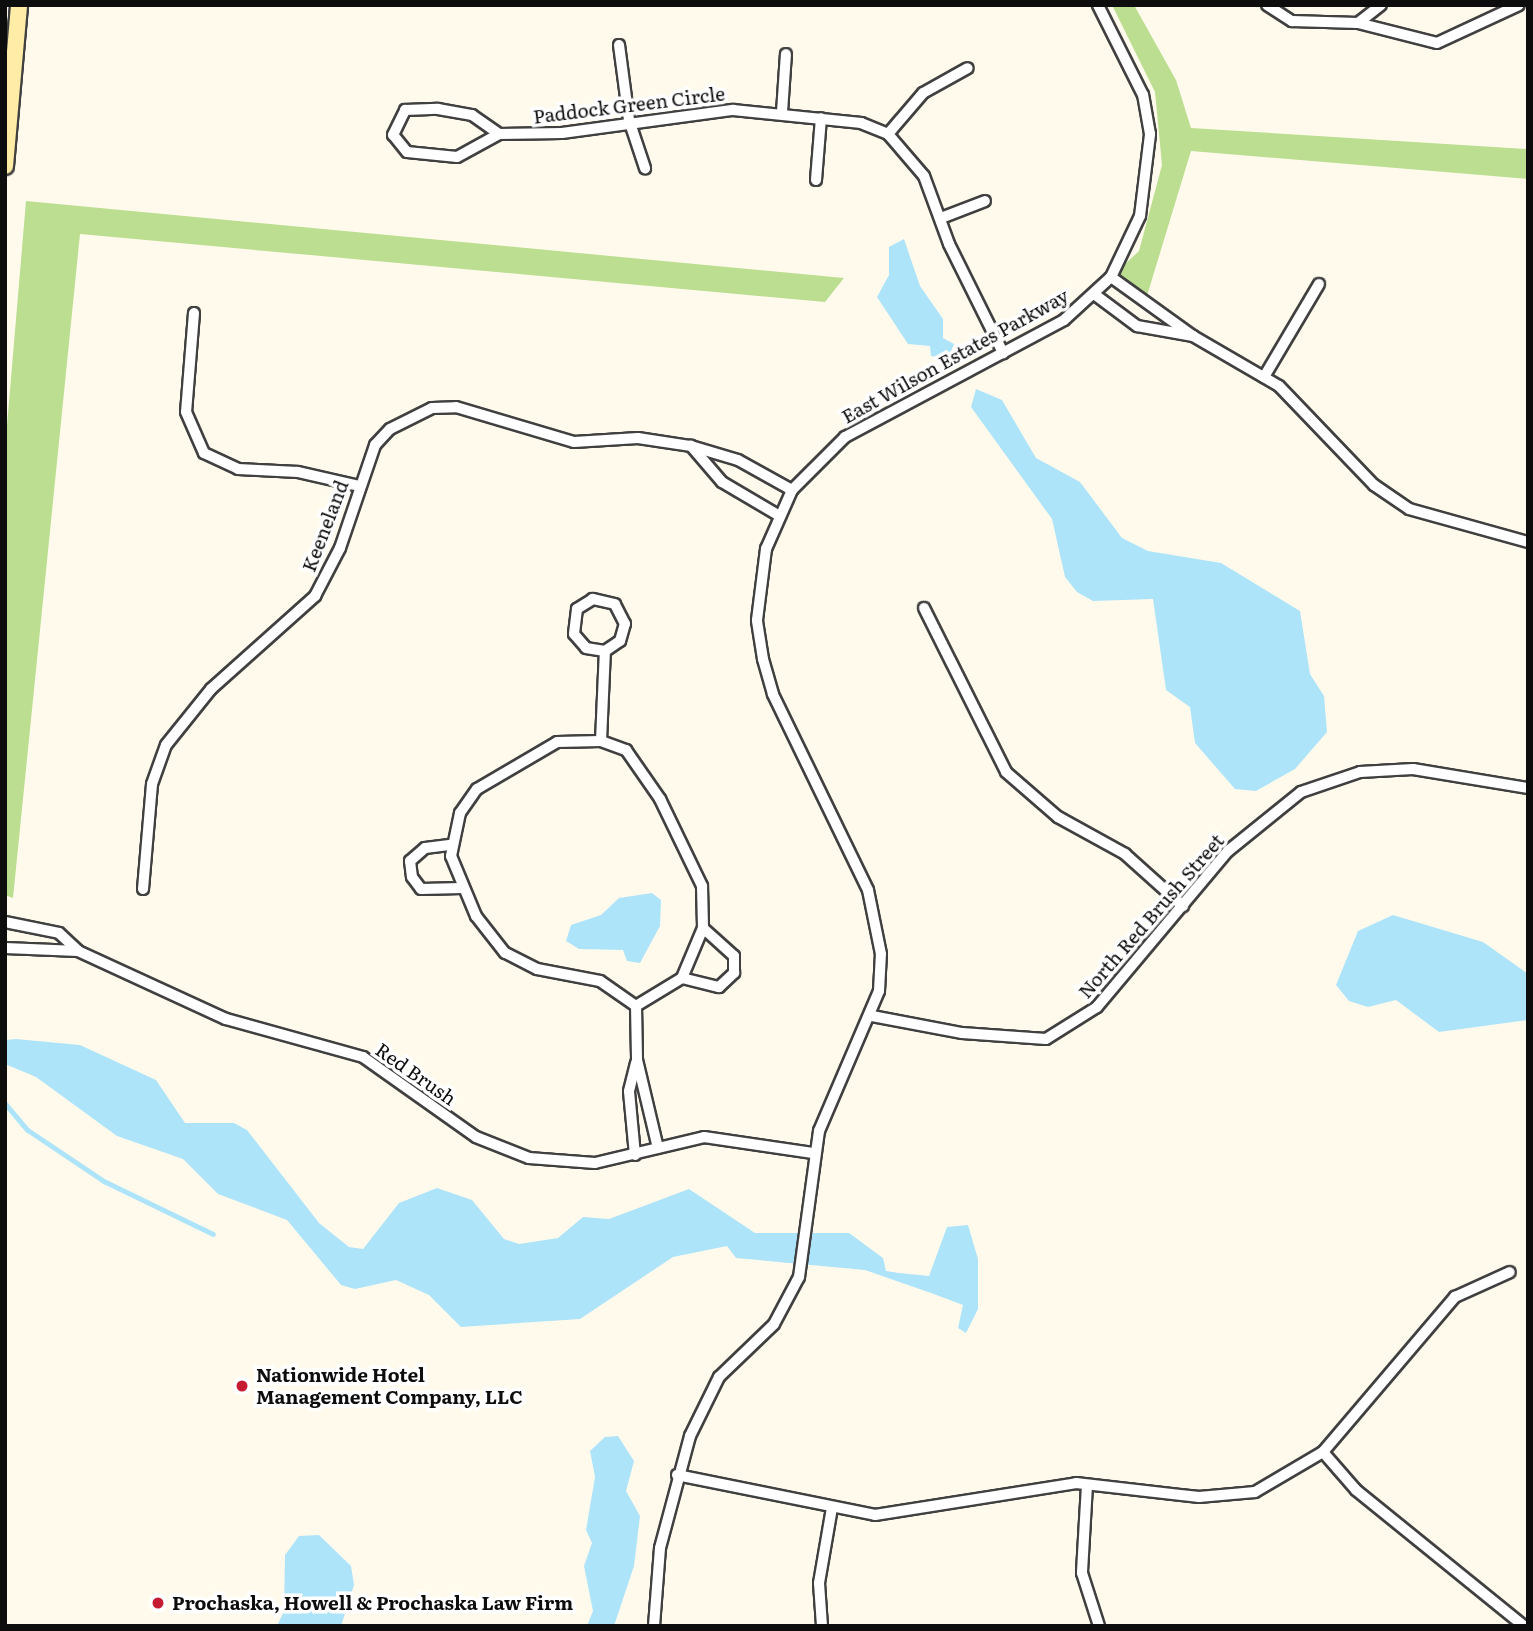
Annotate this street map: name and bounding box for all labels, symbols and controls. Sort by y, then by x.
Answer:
street label: Paddock Green Circle [532,82,726,128]
street label: East Wilson Estates Parkway [838,284,1072,428]
street label: Keeneland [297,477,353,575]
street label: North Red Brush Street [1073,829,1229,1003]
street label: Red Brush [371,1038,461,1110]
place label: Nationwide Hotel Management Company, LLC [256,1364,523,1408]
marker: Nationwide Hotel Management Company, LLC [234,1378,250,1394]
place label: Prochaska, Howell & Prochaska Law Firm [172,1592,573,1614]
marker: Prochaska, Howell & Prochaska Law Firm [150,1595,166,1611]

